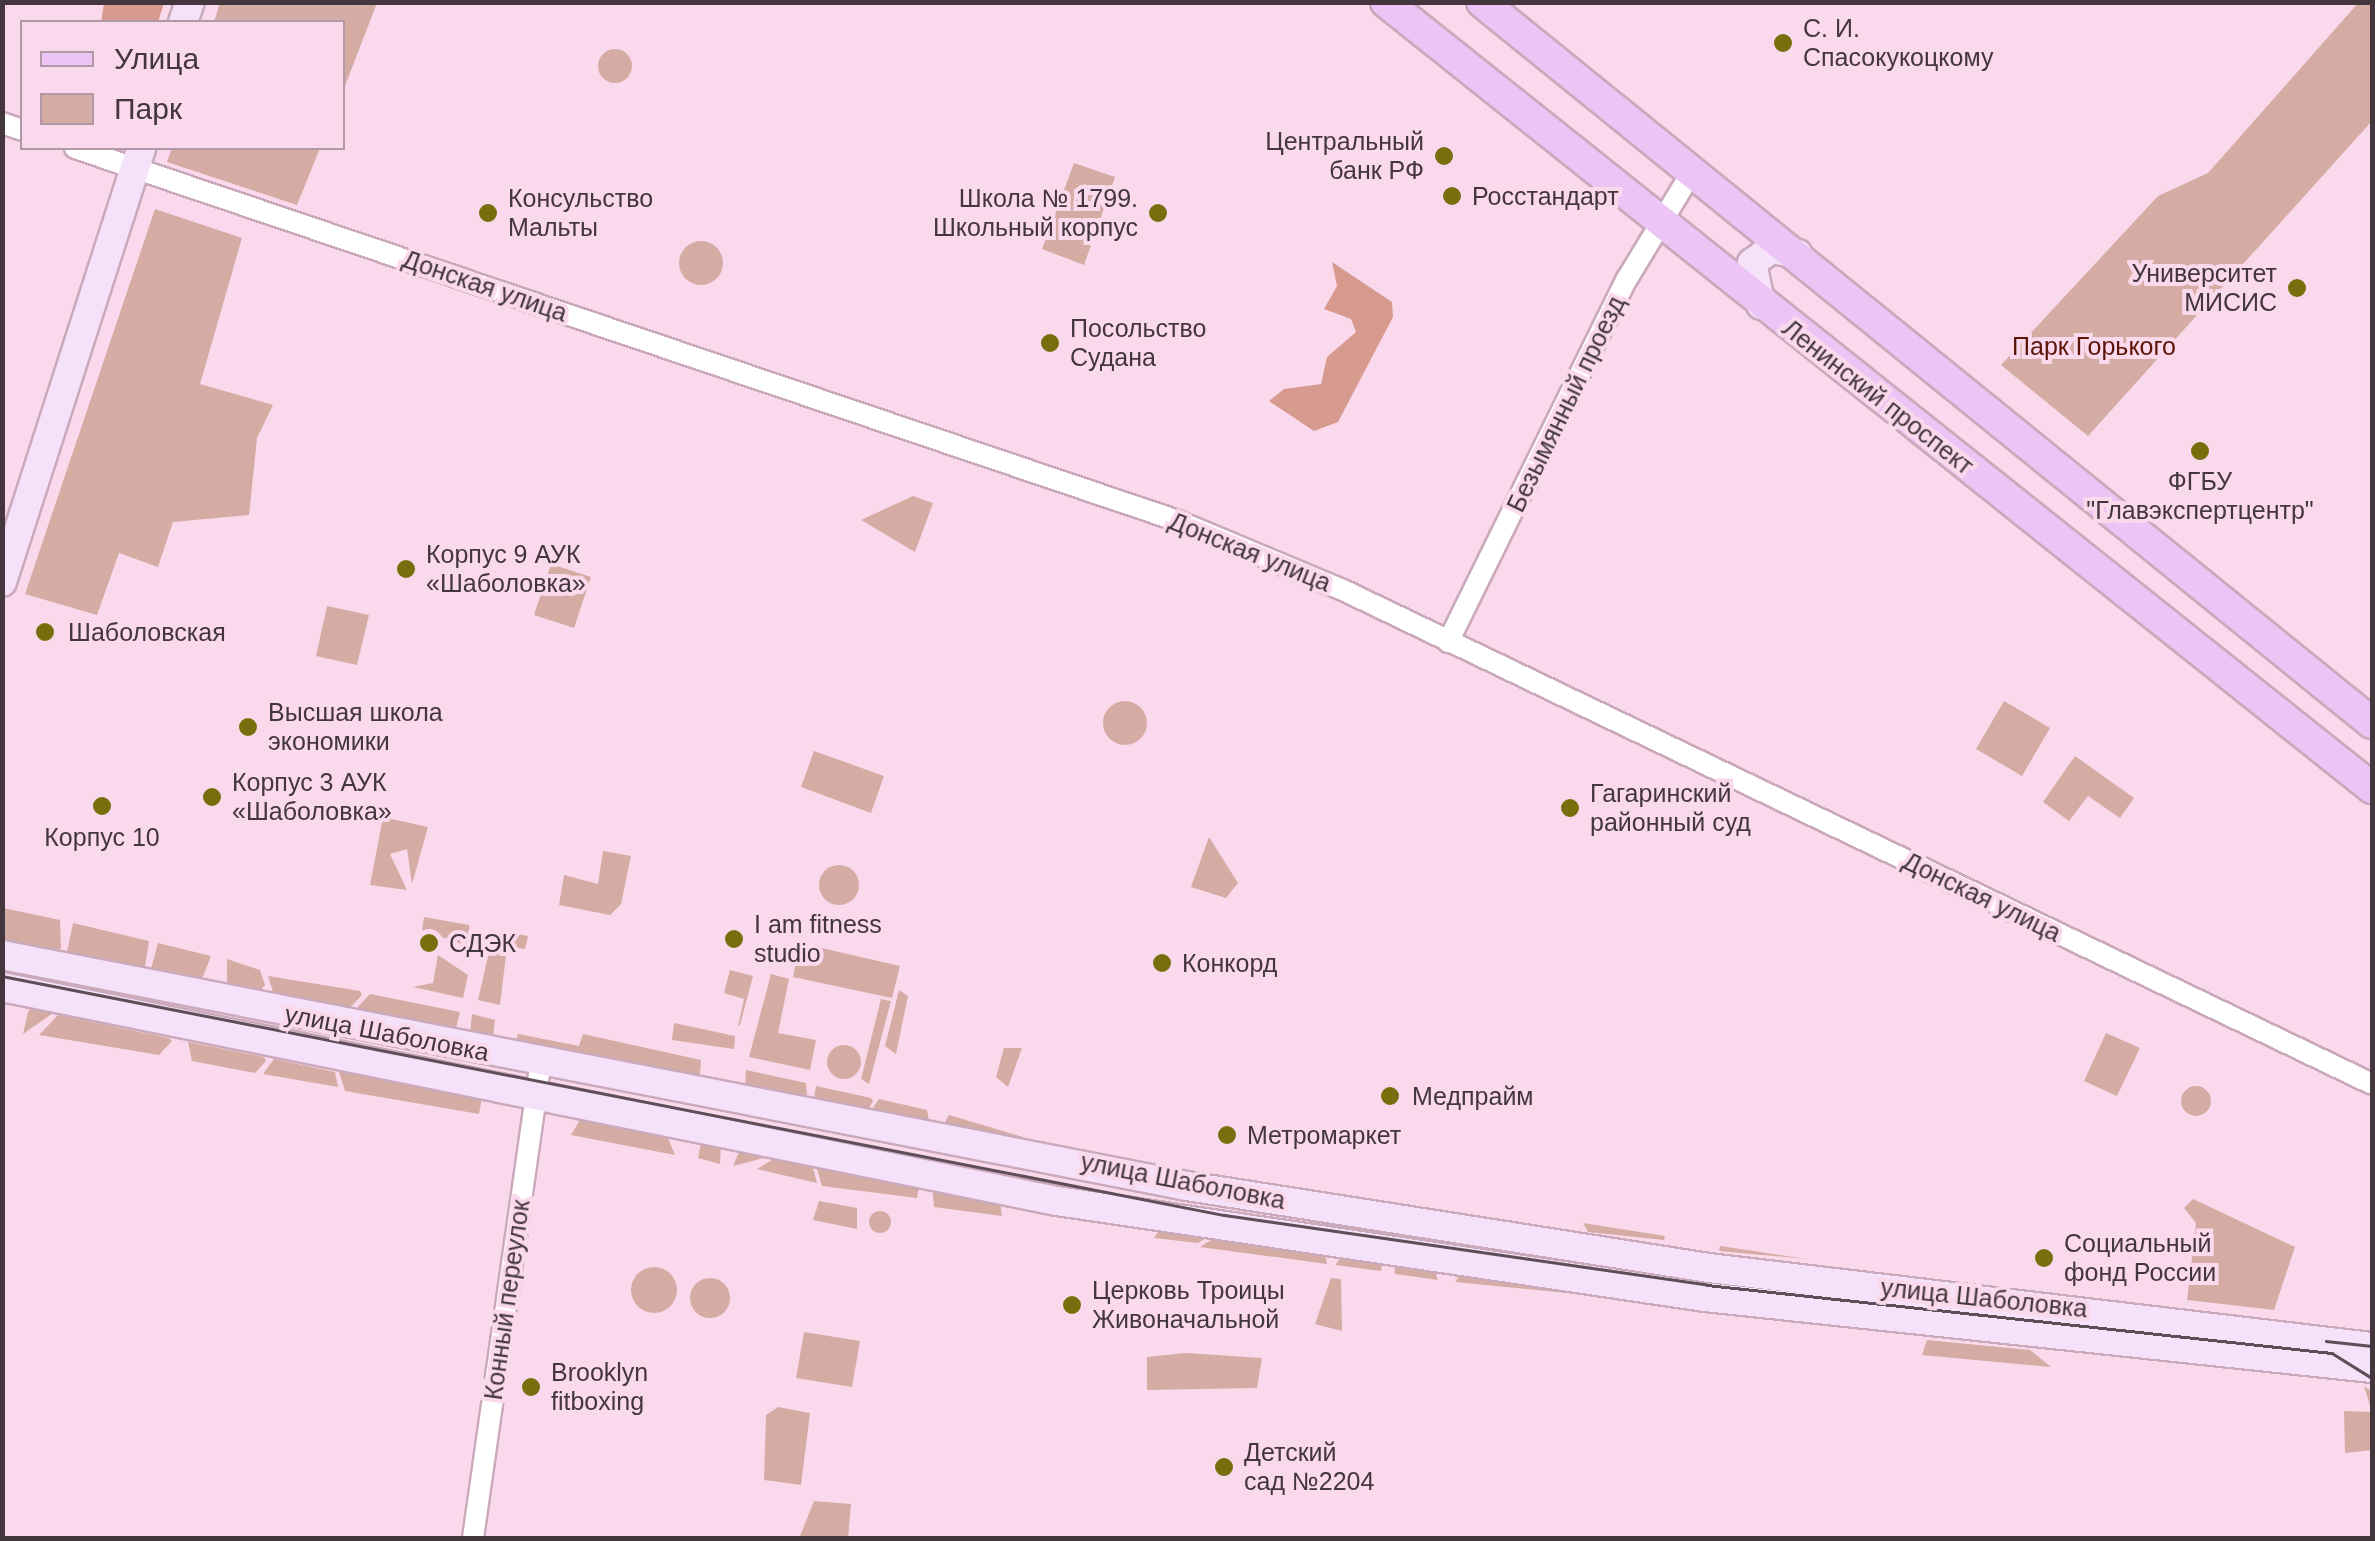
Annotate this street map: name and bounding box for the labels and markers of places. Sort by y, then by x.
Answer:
place label: С. И. Спасокукоцкому [1803,14,1993,73]
marker: С. И. Спасокукоцкому [1772,32,1794,54]
place label: Центральный банк РФ [1265,127,1424,186]
marker: Центральный банк РФ [1433,145,1455,167]
place label: Росстандарт [1472,181,1619,211]
place label: Консульство Мальты [508,184,653,243]
place label: Школа № 1799. Школьный корпус [933,184,1138,243]
marker: Росстандарт [1441,185,1463,207]
marker: Консульство Мальты [477,202,499,224]
marker: Школа № 1799. Школьный корпус [1147,202,1169,224]
place label: Университет МИСИС [2132,259,2277,318]
marker: Университет МИСИС [2286,277,2308,299]
place label: Посольство Судана [1070,314,1206,373]
marker: Посольство Судана [1039,332,1061,354]
marker: ФГБУ "Главэкспертцентр" [2189,440,2211,462]
place label: ФГБУ "Главэкспертцентр" [2086,467,2314,526]
place label: Корпус 9 АУК «Шаболовка» [426,540,586,599]
marker: Корпус 9 АУК «Шаболовка» [395,558,417,580]
place label: Шаболовская [68,617,226,647]
marker: Шаболовская [32,619,58,645]
place label: Высшая школа экономики [268,698,443,757]
marker: Высшая школа экономики [237,716,259,738]
place label: Корпус 3 АУК «Шаболовка» [232,768,392,827]
place label: Гагаринский районный суд [1590,779,1751,838]
marker: Корпус 3 АУК «Шаболовка» [201,786,223,808]
marker: Корпус 10 [91,795,113,817]
marker: Гагаринский районный суд [1559,797,1581,819]
place label: Корпус 10 [44,822,160,852]
place label: I am fitness studio [754,910,882,969]
place label: СДЭК [449,928,516,958]
marker: I am fitness studio [723,928,745,950]
marker: СДЭК [418,932,440,954]
place label: Конкорд [1182,948,1277,978]
marker: Конкорд [1151,952,1173,974]
place label: Медпрайм [1412,1081,1534,1111]
marker: Медпрайм [1377,1083,1403,1109]
place label: Метромаркет [1247,1120,1401,1150]
marker: Метромаркет [1216,1124,1238,1146]
place label: Социальный фонд России [2064,1229,2216,1288]
marker: Социальный фонд России [2033,1247,2055,1269]
place label: Церковь Троицы Живоначальной [1092,1276,1285,1335]
marker: Церковь Троицы Живоначальной [1061,1294,1083,1316]
place label: Brooklyn fitboxing [551,1358,648,1417]
marker: Brooklyn fitboxing [520,1376,542,1398]
place label: Детский сад №2204 [1244,1438,1374,1497]
marker: Детский сад №2204 [1213,1456,1235,1478]

